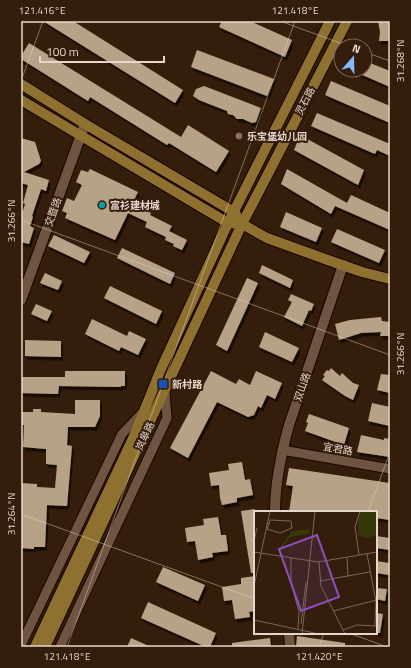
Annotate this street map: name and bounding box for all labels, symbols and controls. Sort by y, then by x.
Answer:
text: 121.416°E [19,3,66,18]
text: 121.418°E [272,3,319,18]
scale bar [40,38,164,64]
north arrow [333,38,373,78]
text: N [350,40,363,57]
text: 31.268°N [393,40,408,82]
text: 100 m [46,42,79,61]
street label: 灵石路 [292,84,318,118]
place label: 乐宝堡幼儿园 [247,129,307,144]
marker: 乐宝堡幼儿园 [234,131,244,141]
street label: 交暨路 [41,195,65,229]
place label: 富衫建材城 [110,198,160,213]
text: 31.266°N [4,200,19,242]
marker: 富衫建材城 [97,200,107,210]
text: 31.266°N [393,333,408,375]
street label: 双山路 [290,370,314,404]
place label: 新村路 [172,377,203,392]
marker: 新村路 [157,378,169,390]
street label: 岚皋路 [132,419,158,453]
street label: 宜君路 [322,439,354,459]
text: 31.264°N [4,493,19,535]
inset map [254,511,377,634]
text: 121.418°E [44,649,91,664]
text: 121.420°E [296,649,343,664]

